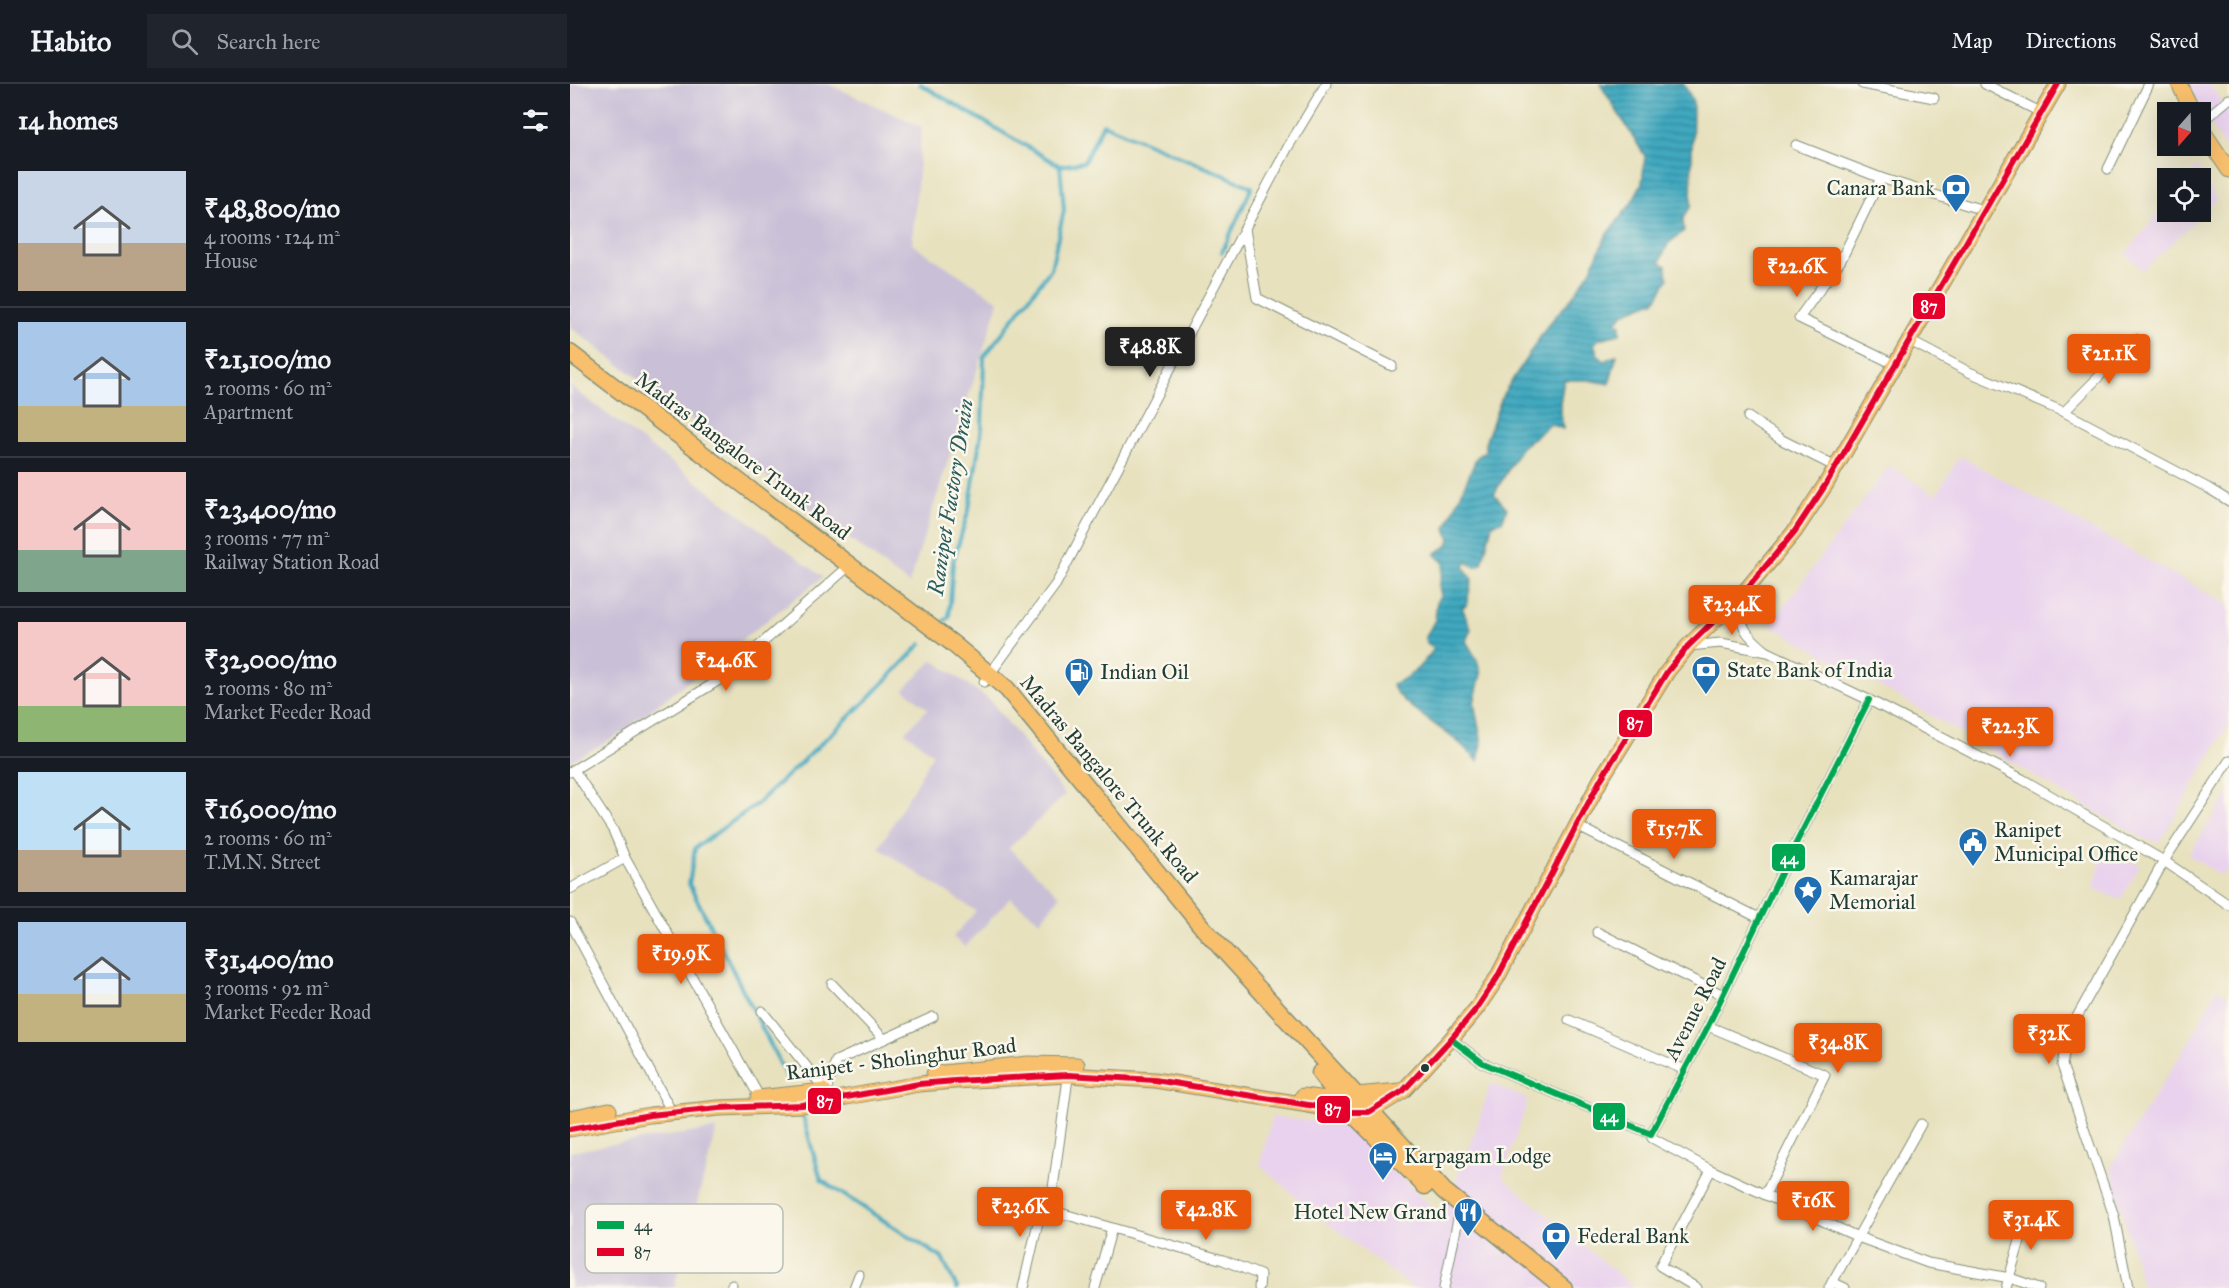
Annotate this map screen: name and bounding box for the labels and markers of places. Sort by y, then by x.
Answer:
bank icon: Canara Bank [1940,172,1972,214]
place label: Canara Bank [1826,175,1935,201]
pin: ₹22.6K [1748,247,1846,298]
pin: ₹48.8K [1101,327,1199,378]
pin: ₹21.1K [2060,334,2158,385]
pin: ₹23.4K [1683,585,1781,636]
pin: ₹24.6K [677,641,775,692]
bank icon: State Bank of India [1690,654,1722,696]
fuel station icon: Indian Oil [1063,656,1095,698]
place label: State Bank of India [1727,657,1892,683]
place label: Indian Oil [1100,659,1189,685]
pin: ₹22.3K [1961,707,2059,758]
pin: ₹15.7K [1625,809,1723,860]
place label: Ranipet Municipal Office [1994,817,2138,867]
public building icon: Ranipet Municipal Office [1957,826,1989,868]
place label: Kamarajar Memorial [1829,865,1918,915]
place icon: Kamarajar Memorial [1792,874,1824,916]
pin: ₹19.9K [632,934,730,985]
pin: ₹32K [2013,1014,2085,1065]
pin: ₹34.8K [1789,1023,1887,1074]
unlabelled marker [1419,1062,1431,1074]
hotel icon: Karpagam Lodge [1367,1140,1399,1182]
place label: Karpagam Lodge [1404,1143,1551,1169]
pin: ₹16K [1777,1181,1849,1232]
pin: ₹23.6K [971,1187,1069,1238]
pin: ₹42.8K [1157,1190,1255,1241]
restaurant icon: Hotel New Grand [1452,1196,1484,1238]
place label: Hotel New Grand [1293,1199,1447,1225]
pin: ₹31.4K [1982,1200,2080,1251]
bank icon: Federal Bank [1540,1220,1572,1262]
place label: Federal Bank [1577,1223,1689,1249]

